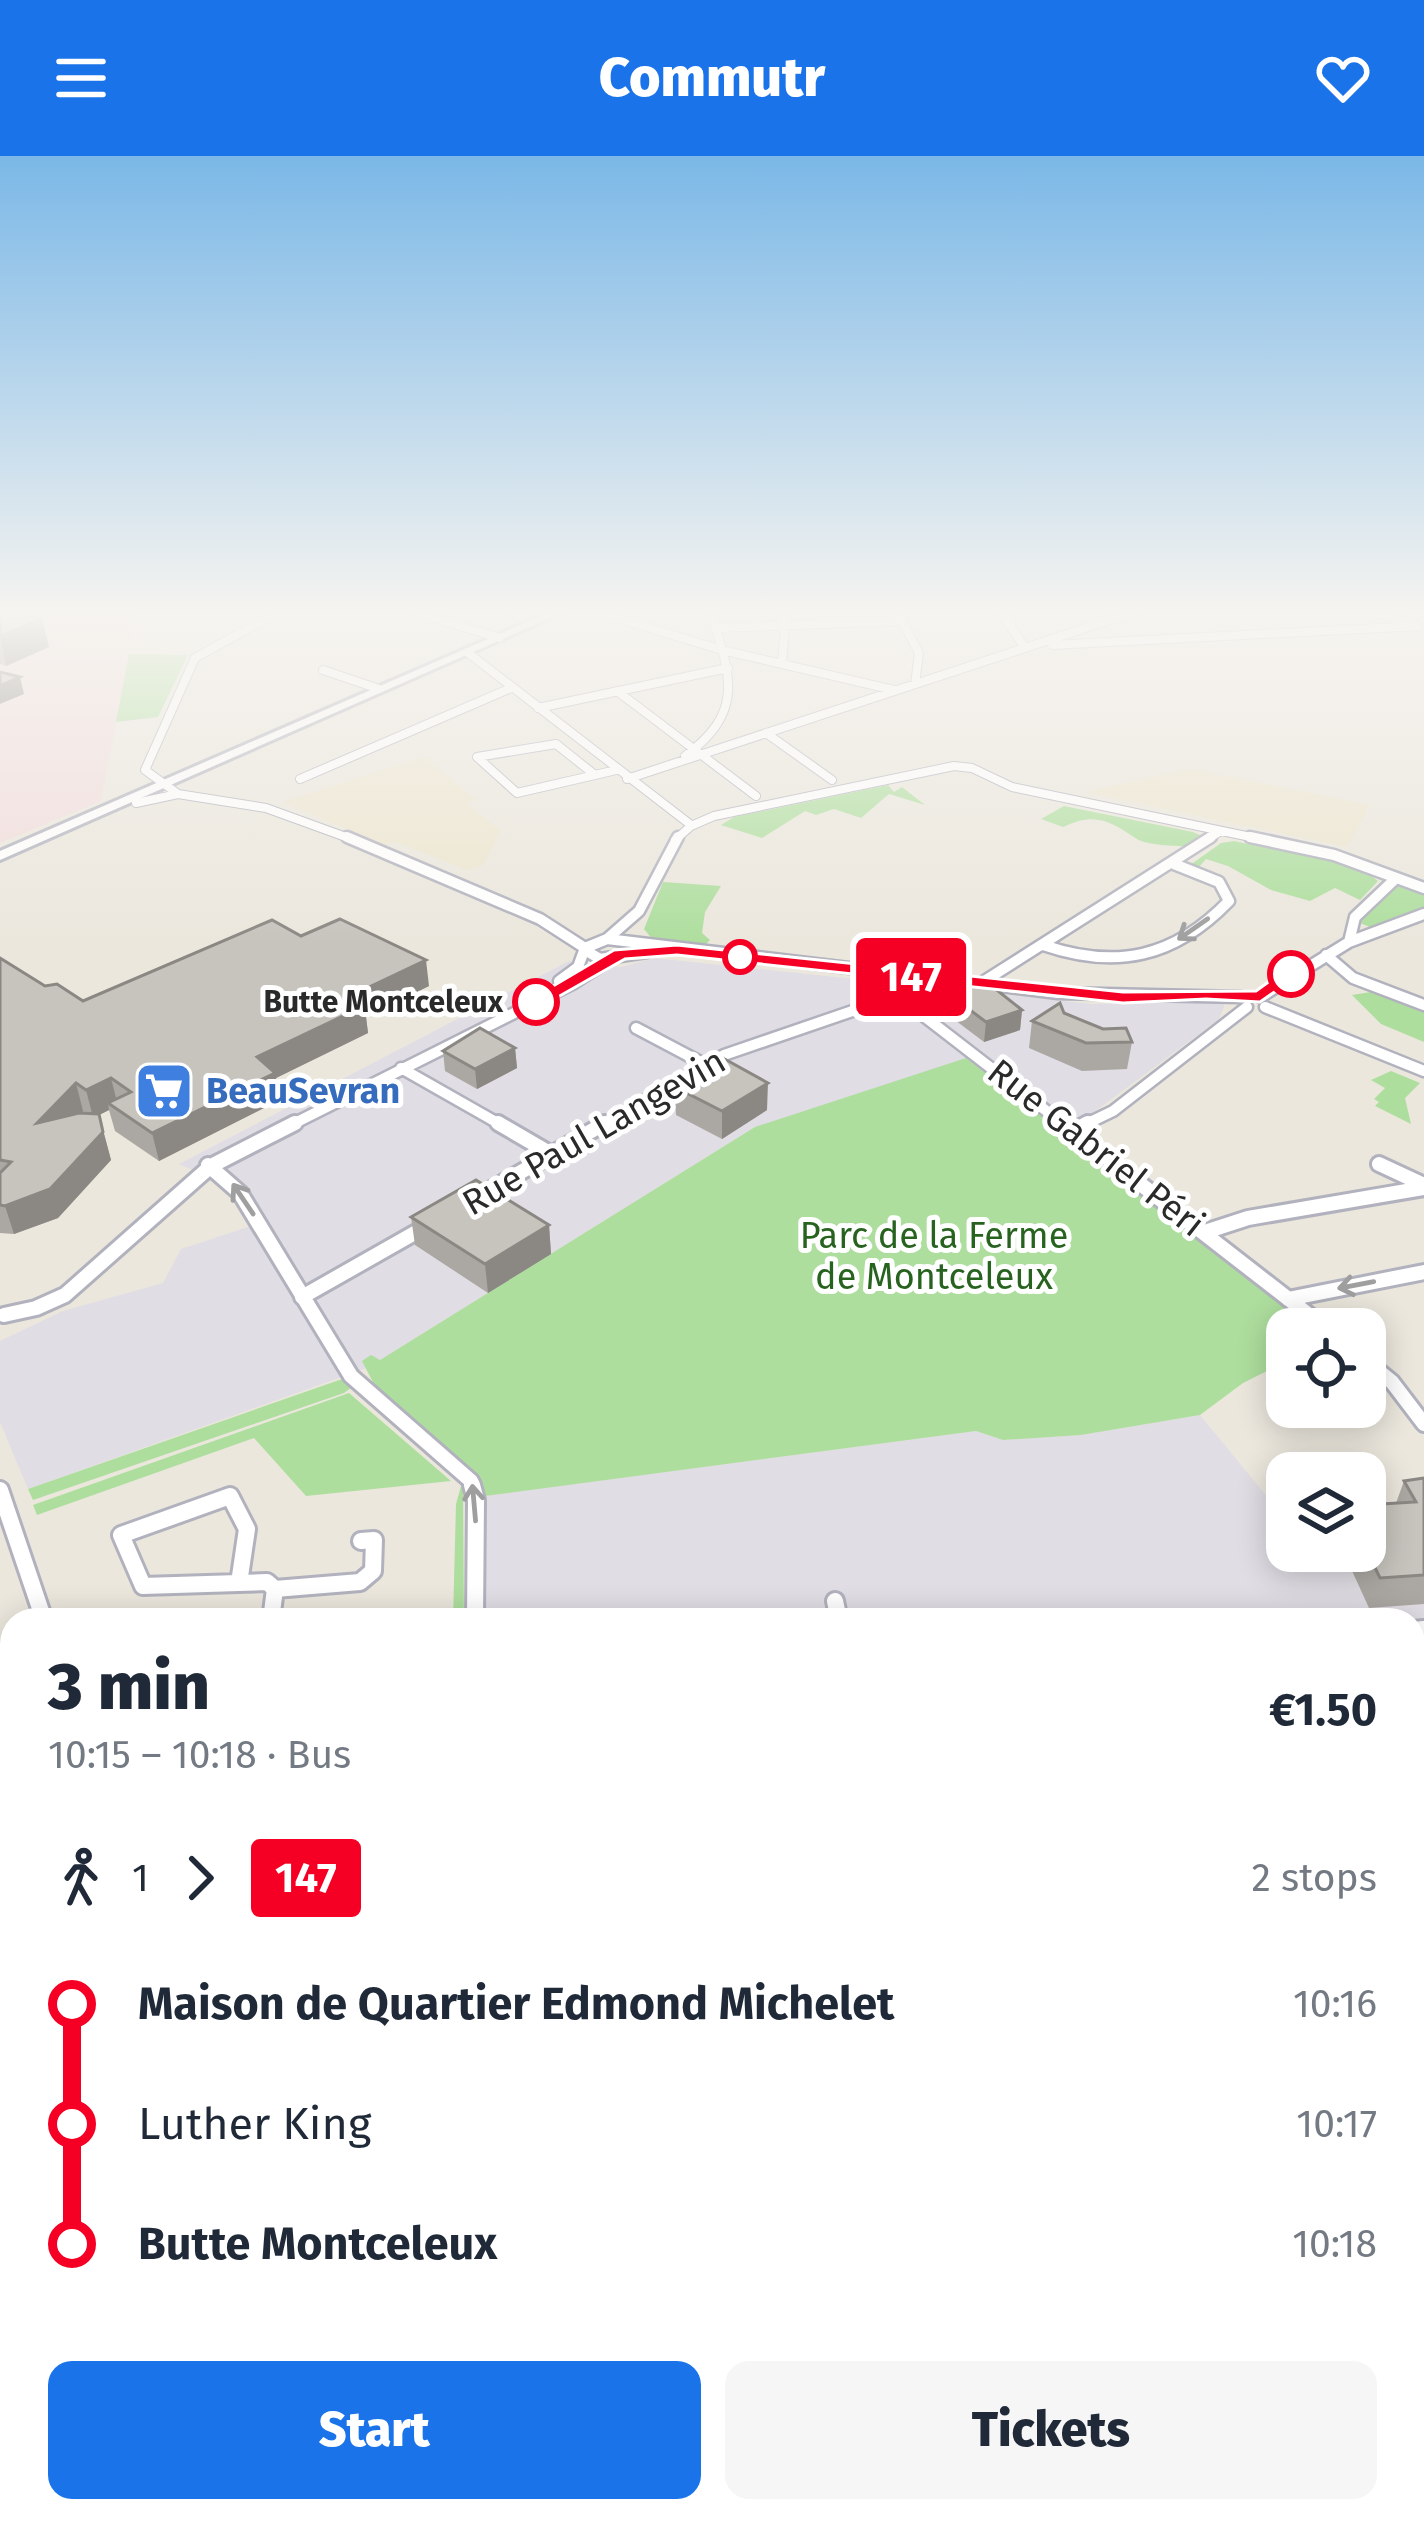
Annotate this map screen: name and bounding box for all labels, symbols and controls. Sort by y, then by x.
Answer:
icon: menu [48,45,114,111]
icon: heart [1310,45,1376,111]
text: Commutr [599,46,825,110]
one-way arrow [1177,916,1211,941]
line badge: 147 [842,938,980,1016]
unlabelled marker [724,941,756,973]
text: 147 [880,952,942,1002]
unlabelled marker [1269,952,1313,996]
marker: Butte Montceleux [514,980,558,1024]
place label: Butte Montceleux [263,984,504,1020]
street label: Rue Paul Langevin [455,1039,733,1225]
street label: Rue Gabriel Péri [979,1050,1213,1246]
supermarket icon: BeauSevran [133,1060,195,1122]
place label: BeauSevran [206,1069,400,1113]
one-way arrow [231,1183,256,1217]
park label: Parc de la Ferme de Montceleux [800,1214,1068,1299]
one-way arrow [1337,1275,1376,1297]
map controls [1266,1308,1386,1572]
button: locate [1266,1308,1386,1428]
button: layers [1266,1452,1386,1572]
one-way arrow [462,1485,485,1524]
text: 3 min [48,1647,210,1726]
text: €1.50 [1269,1683,1377,1737]
text: 10:15 – 10:18 · Bus [48,1732,351,1778]
icon: walk [48,1845,114,1911]
icon: forward [167,1845,233,1911]
text: 147 [275,1853,337,1903]
text: 1 [132,1855,149,1901]
text: 2 stops [1251,1855,1377,1901]
text: Maison de Quartier Edmond Michelet [138,1977,894,2031]
text: 10:16 [1293,1981,1377,2027]
text: Luther King [138,2097,371,2151]
text: 10:17 [1296,2101,1377,2147]
text: Butte Montceleux [138,2217,497,2271]
text: 10:18 [1292,2221,1377,2267]
button: Start [48,2361,701,2499]
button: Tickets [725,2361,1377,2499]

